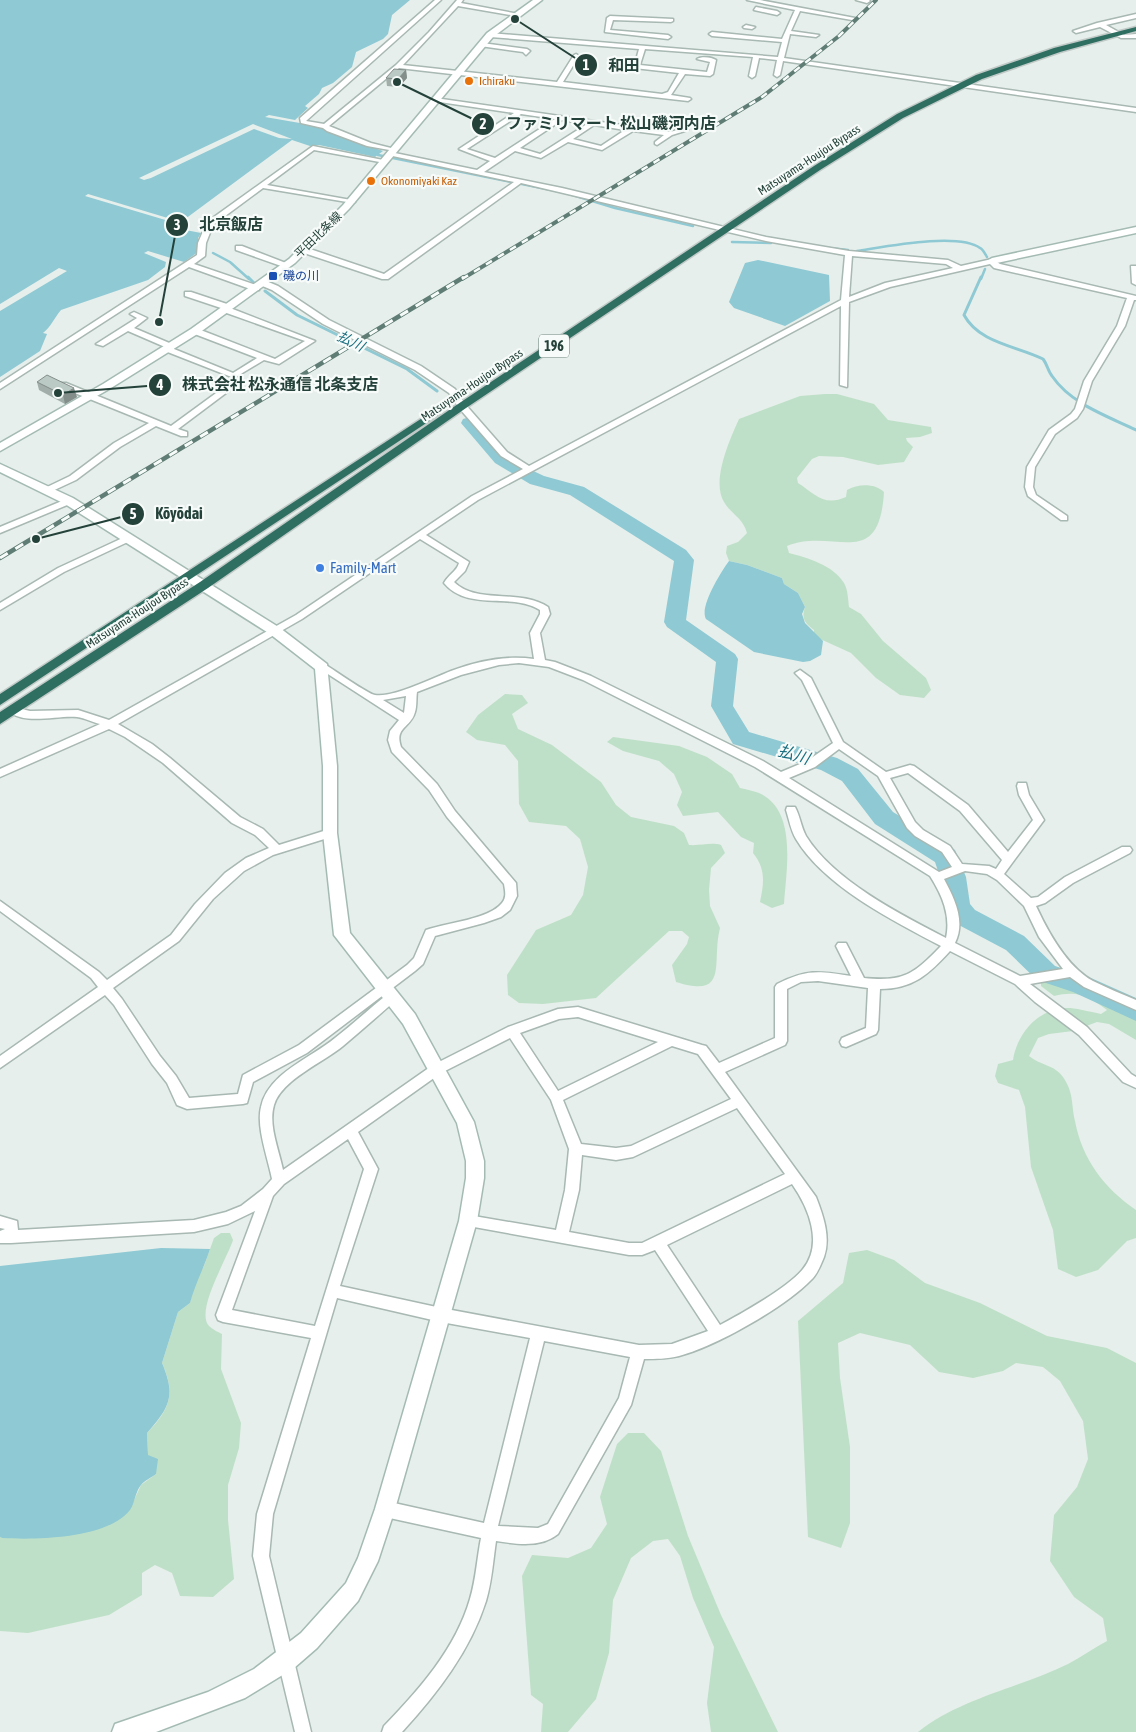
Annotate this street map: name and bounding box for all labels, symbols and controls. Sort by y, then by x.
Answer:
callout: 和田 [573,49,650,80]
text: 1 [582,56,590,73]
text: 和田 [608,56,640,74]
place label: Ichiraku [479,74,515,88]
marker: Ichiraku [463,75,475,87]
callout: ファミリマート 松山磯河内店 [471,108,726,139]
text: ファミリマート 松山磯河内店 [506,114,716,132]
text: 2 [479,115,487,132]
street label: Matsuyama-Houjou Bypass [755,122,863,198]
place label: Okonomiyaki Kaz [381,174,457,188]
marker: Okonomiyaki Kaz [365,175,377,187]
callout: 北京飯店 [164,209,273,240]
street label: 平田北条線 [292,209,344,261]
text: 北京飯店 [199,215,263,233]
text: 3 [173,216,181,233]
place label: 磯の川 [283,269,319,283]
marker: 磯の川 [267,270,279,282]
water label: 払川 [335,328,369,355]
road number: 196 [539,334,569,358]
street label: Matsuyama-Houjou Bypass [419,346,525,424]
callout: 株式会社 松永通信 北条支店 [147,369,389,400]
text: 株式会社 松永通信 北条支店 [182,375,378,393]
text: 4 [155,376,164,393]
callout: Kōyōdai [121,498,213,529]
text: Kōyōdai [155,504,203,522]
text: 5 [129,505,137,522]
place label: Family-Mart [330,559,396,576]
marker: Family-Mart [314,562,326,574]
street label: Matsuyama-Houjou Bypass [83,575,191,651]
water label: 払川 [776,741,814,768]

